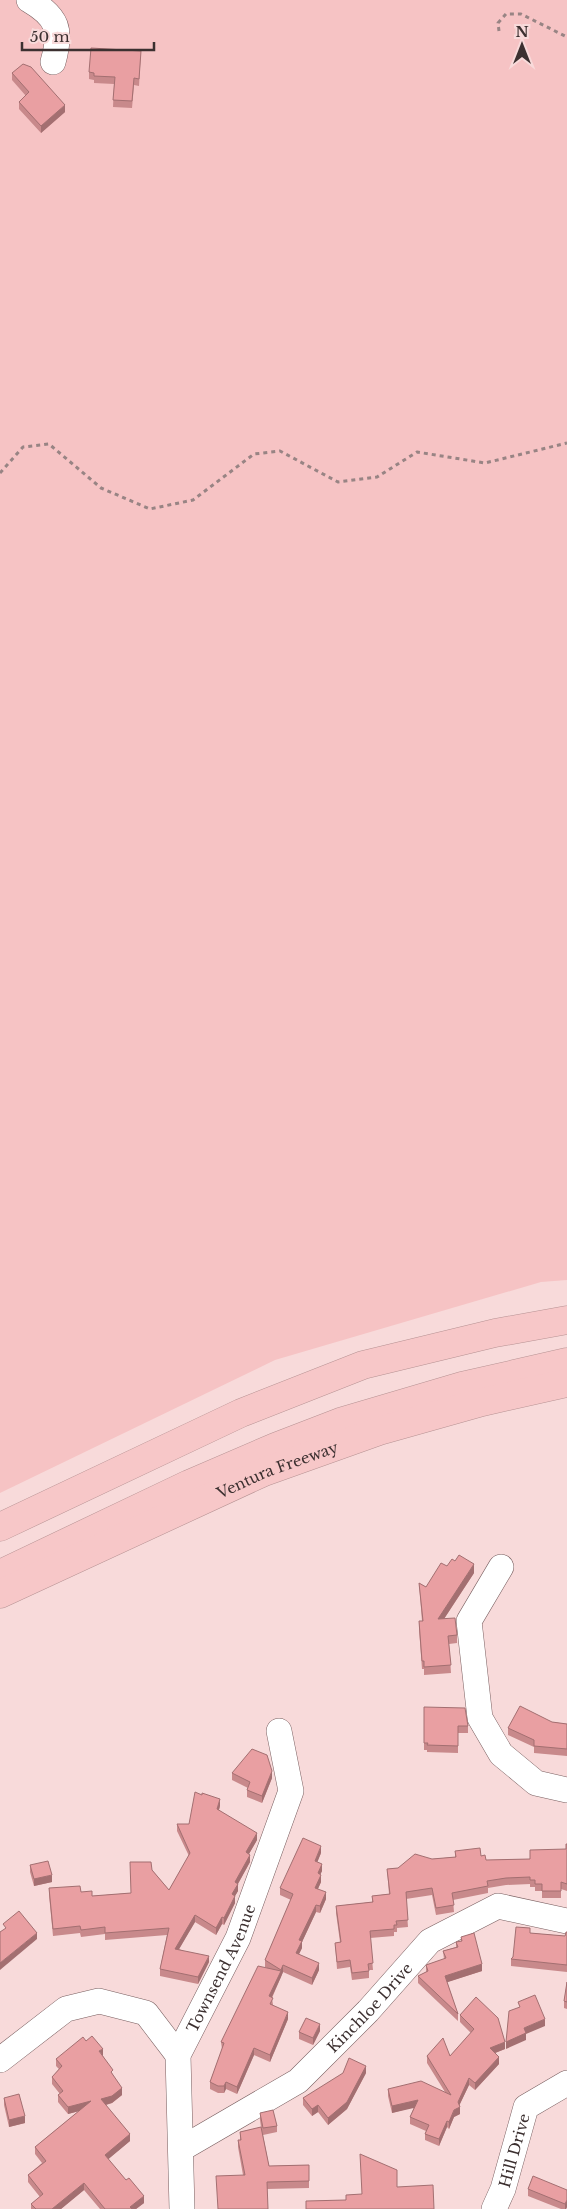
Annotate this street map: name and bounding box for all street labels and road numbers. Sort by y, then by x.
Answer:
street label: Ventura Freeway [213,1437,341,1503]
street label: Townsend Avenue [182,1901,259,2035]
street label: Kinchloe Drive [323,1959,416,2056]
street label: Hill Drive [494,2111,533,2190]

